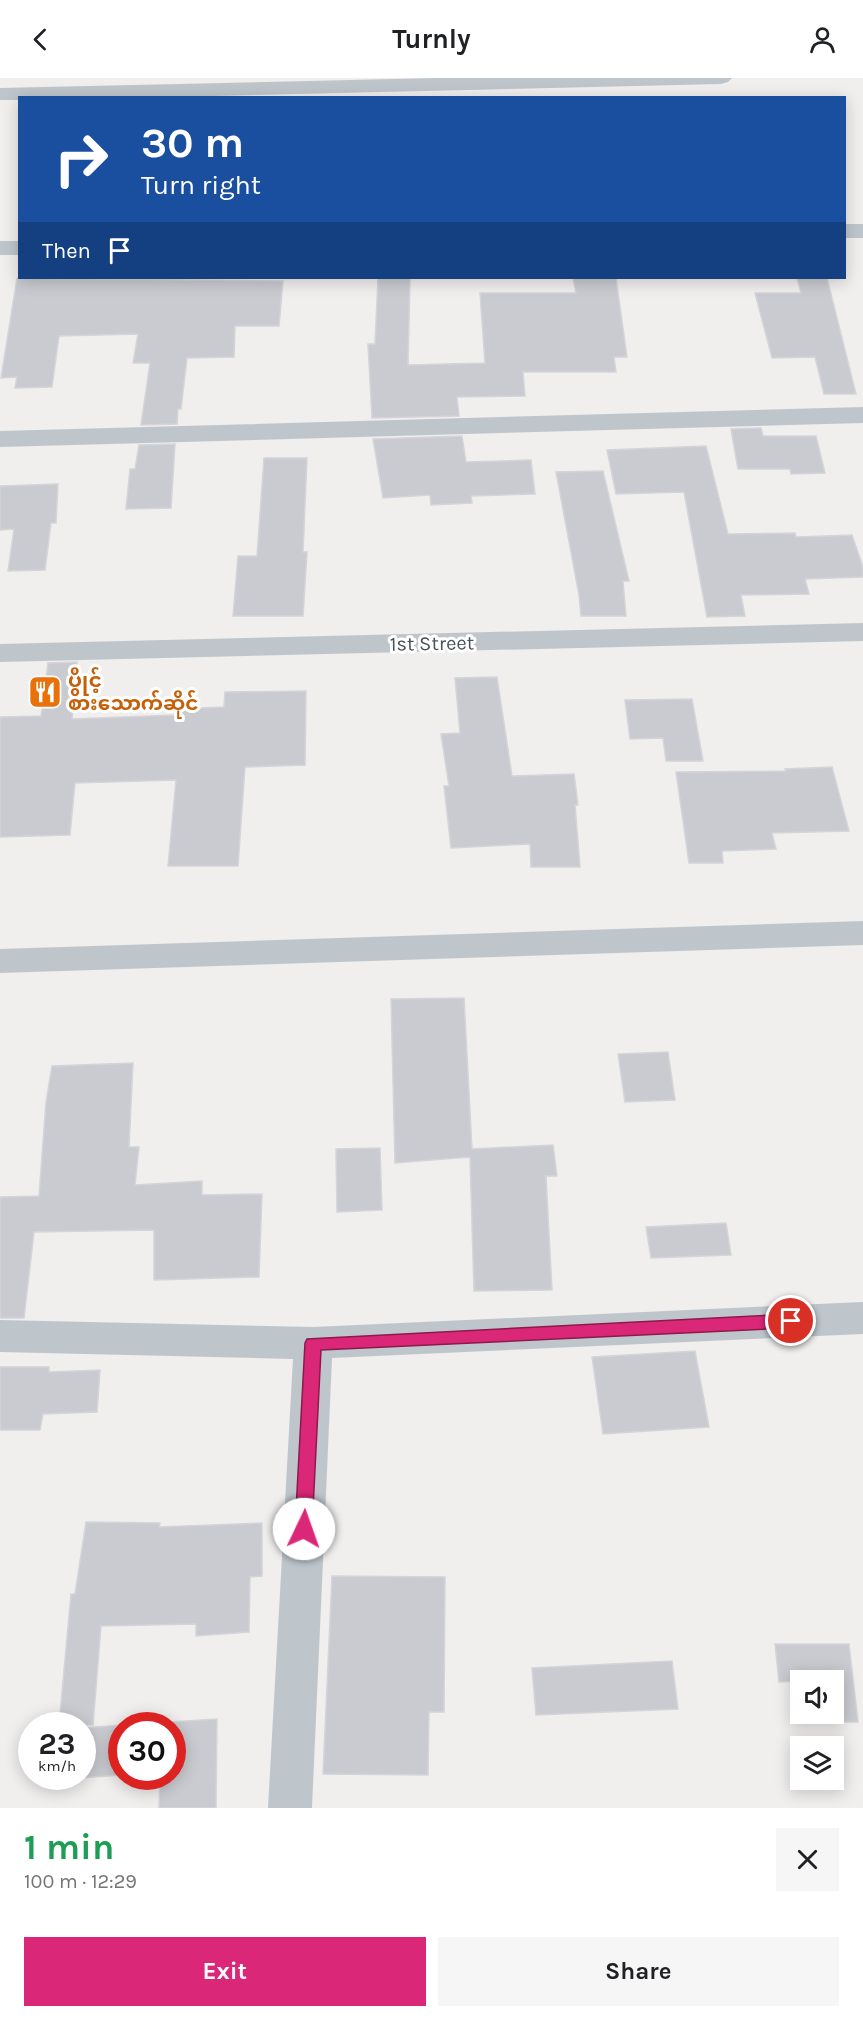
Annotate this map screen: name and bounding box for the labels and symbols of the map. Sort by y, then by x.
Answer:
street label: 1st Street [390,631,475,656]
place label: ပွိုင့် စားသောက်ဆိုင် [68,667,199,719]
restaurant icon: ပွိုင့် စားသောက်ဆိုင် [27,674,63,710]
pin [765,1295,816,1346]
position arrow [272,1497,336,1561]
speed limit sign: 30 [108,1712,186,1790]

